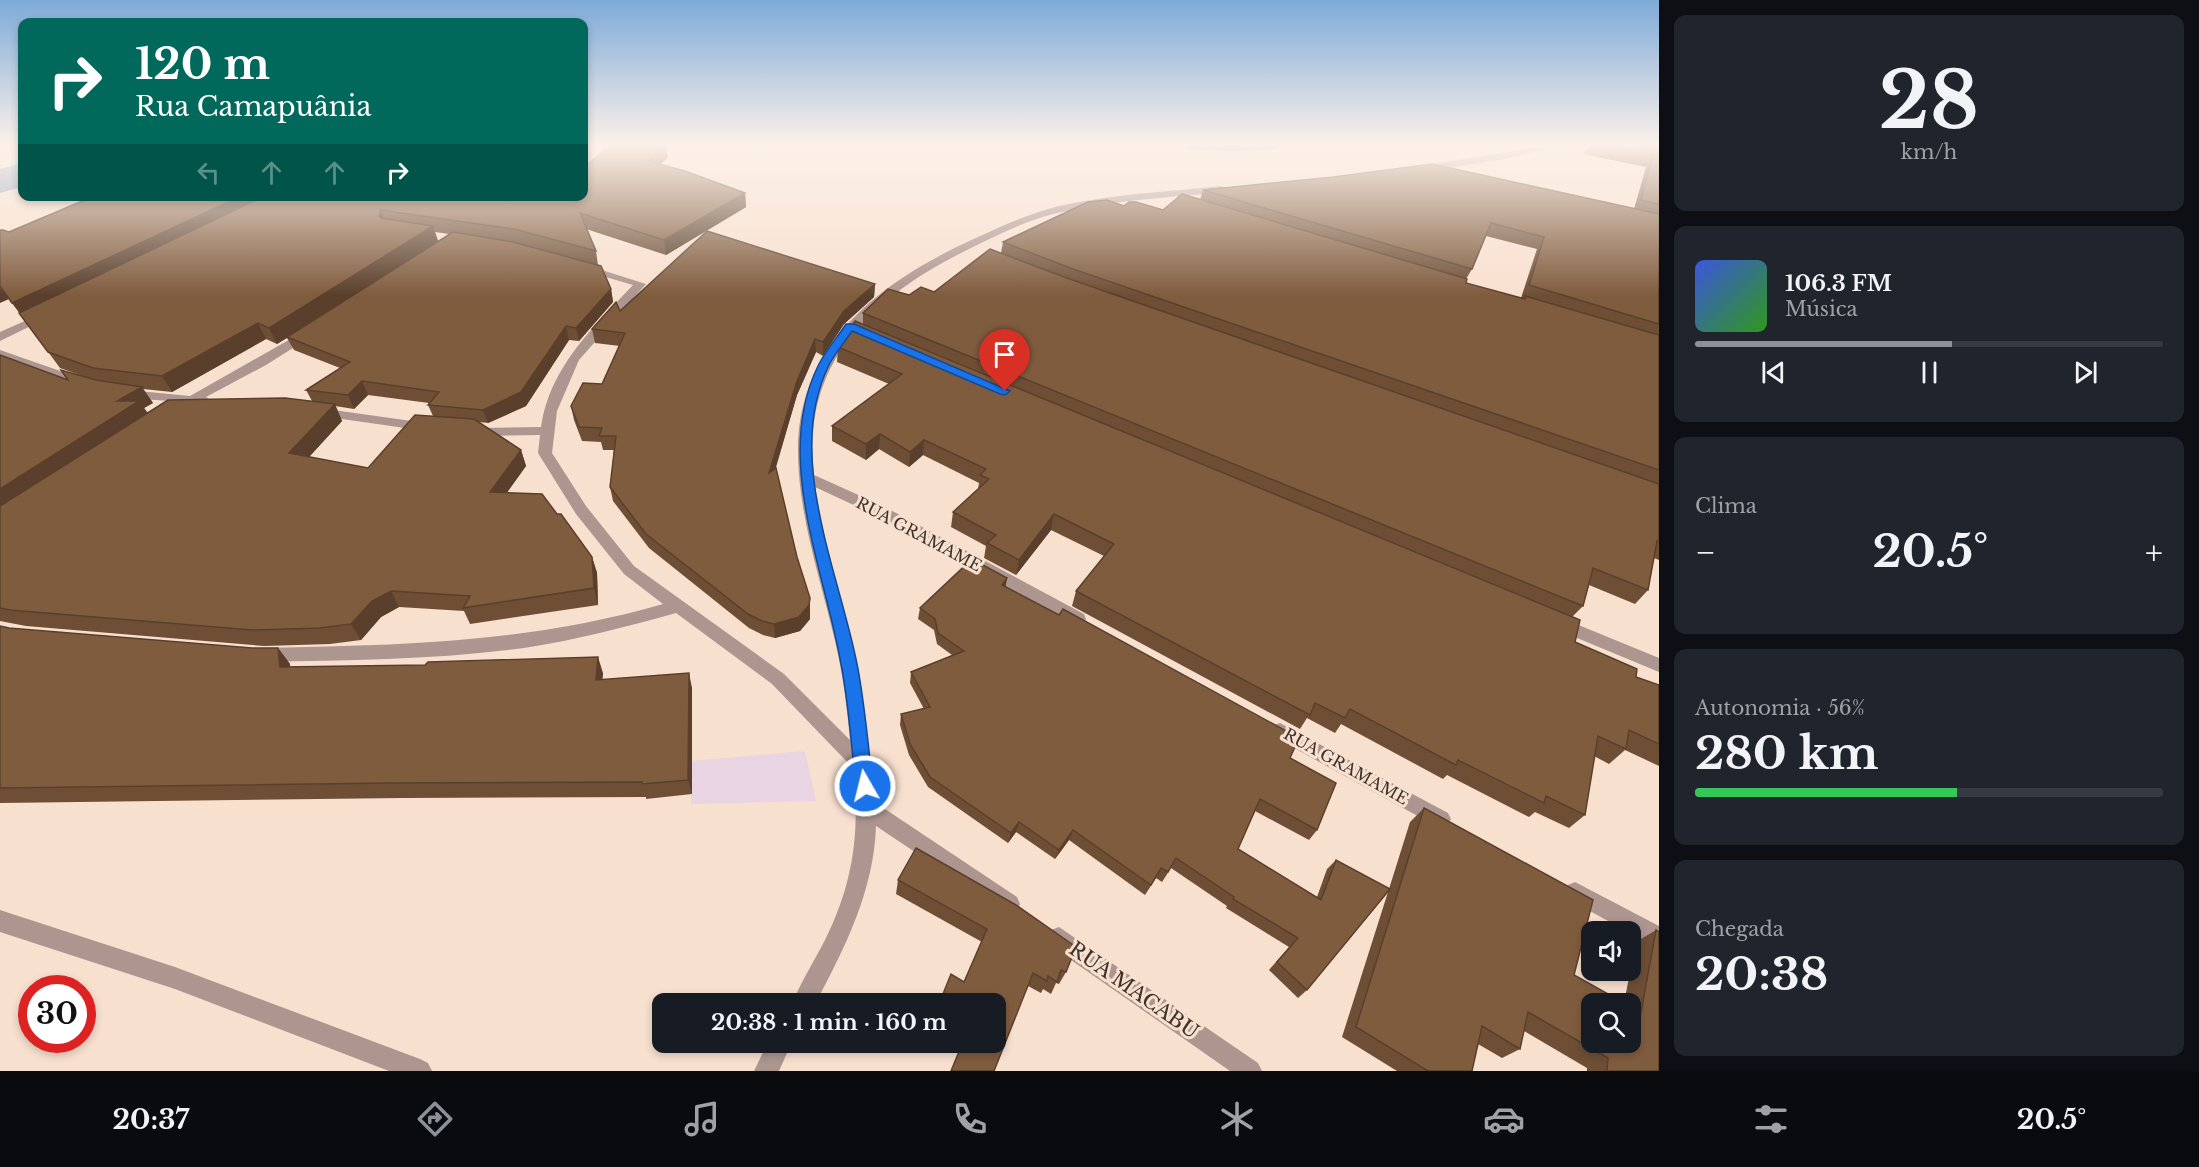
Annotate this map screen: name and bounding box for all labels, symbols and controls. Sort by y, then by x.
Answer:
text: 120 m [135,38,270,90]
icon: right [36,42,114,120]
text: 28 [1879,52,1979,149]
text: Rua Camapuânia [135,90,371,123]
text: km/h [1901,140,1957,164]
icon: left [192,156,225,189]
icon: ahead [255,156,288,189]
icon: ahead [318,156,351,189]
icon: right [381,156,414,189]
text: 106.3 FM [1785,270,1892,297]
text: Música [1785,297,1858,321]
pin [979,329,1030,391]
icon: arrive [988,338,1021,371]
icon: previous [1757,356,1790,389]
icon: pause [1913,356,1946,389]
icon: next [2069,356,2102,389]
street label: RUA GRAMAME [853,492,985,576]
text: Clima [1695,494,1757,518]
text: 20.5° [1872,523,1988,579]
text: − [1695,532,1716,573]
text: + [2145,532,2163,573]
text: Autonomia · 56% [1695,696,1865,720]
street label: RUA GRAMAME [1280,723,1412,809]
text: 280 km [1695,725,1878,781]
position arrow [833,754,897,818]
text: Chegada [1695,917,1784,941]
map controls [1581,921,1641,1053]
button: sound [1581,921,1641,981]
street label: RUA MACABU [1065,936,1203,1044]
text: 20:38 [1695,946,1828,1002]
speed limit sign: 30 [18,975,96,1053]
button: search [1581,993,1641,1053]
text: 20:38 · 1 min · 160 m [711,1009,947,1036]
icon: directions [414,1098,456,1140]
icon: music [681,1098,723,1140]
icon: phone [949,1098,991,1140]
icon: climate [1216,1098,1258,1140]
icon: car [1483,1098,1525,1140]
icon: filters [1750,1098,1792,1140]
text: 20:37 [113,1103,189,1136]
text: 20.5° [2017,1103,2086,1136]

